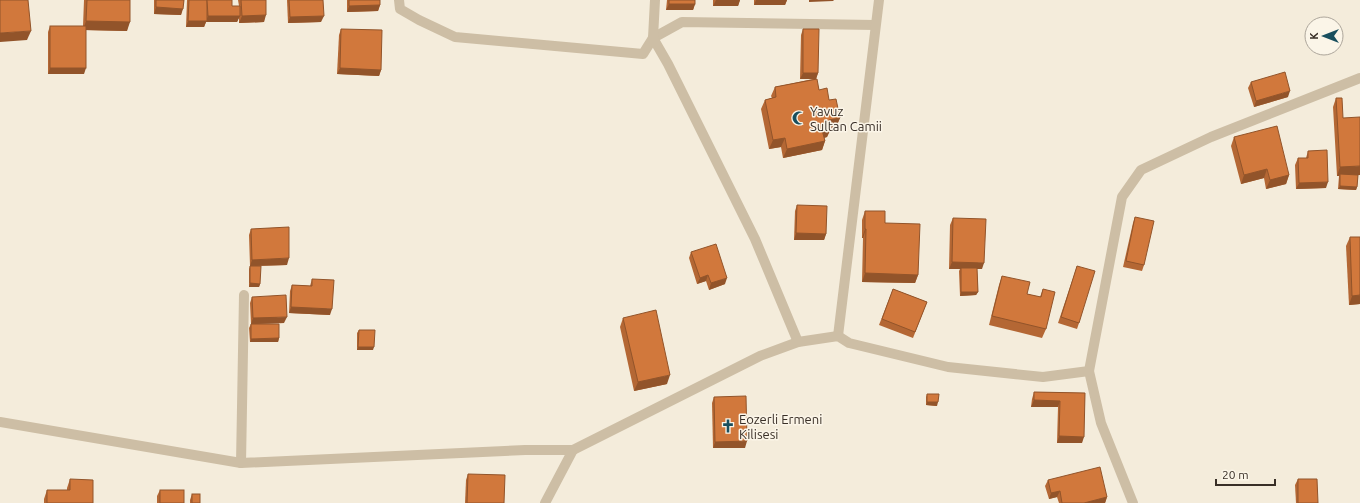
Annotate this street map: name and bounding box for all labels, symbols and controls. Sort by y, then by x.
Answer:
north arrow [1304,16,1344,56]
text: K [1308,32,1320,40]
place label: Yavuz Sultan Camii [810,104,882,133]
mosque icon: Yavuz Sultan Camii [791,110,807,126]
place label: Eozerli Ermeni Kilisesi [739,412,822,441]
church icon: Eozerli Ermeni Kilisesi [720,418,736,434]
scale bar [1216,461,1275,487]
text: 20 m [1222,468,1249,481]

